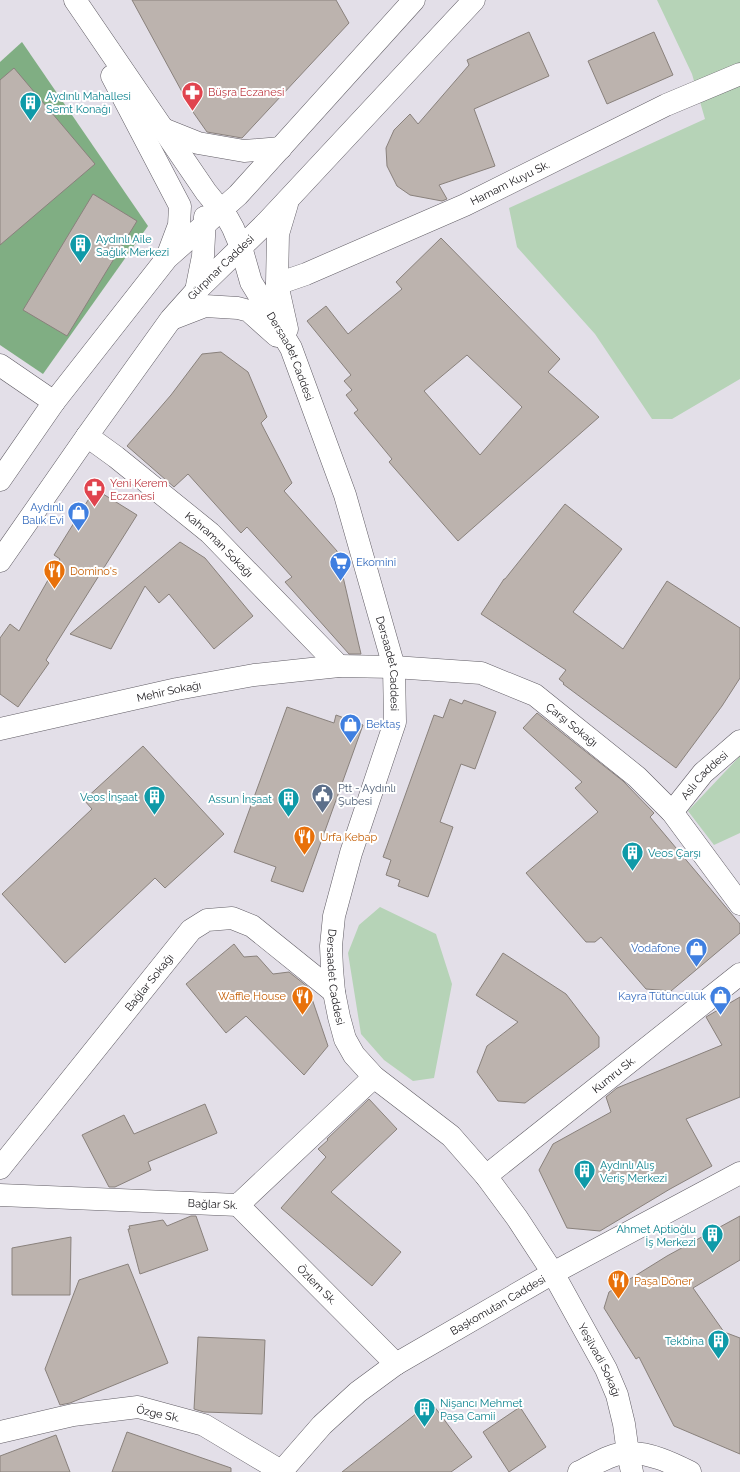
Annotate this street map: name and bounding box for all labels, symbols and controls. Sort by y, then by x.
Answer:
pharmacy icon: Büşra Eczanesi [180,79,206,112]
place label: Büşra Eczanesi [208,86,284,99]
building icon: Aydınlı Mahallesi Semt Konağı [17,89,43,122]
place label: Aydınlı Mahallesi Semt Konağı [46,90,131,116]
street label: Hamam Kuyu Sk. [468,158,551,208]
building icon: Aydınlı Aile Sağlık Merkezi [67,232,93,265]
street label: Gürpınar Caddesi [185,232,257,303]
place label: Aydınlı Aile Sağlık Merkezi [96,233,169,259]
street label: Dersaadet Caddesi [264,309,316,402]
pharmacy icon: Yeni Kerem Eczanesi [82,476,108,509]
place label: Yeni Kerem Eczanesi [110,477,168,503]
shop icon: Aydınlı Balık Evi [66,500,92,533]
place label: Aydınlı Balık Evi [22,501,64,527]
street label: Kahraman Sokağı [182,509,256,580]
supermarket icon: Ekomini [327,549,353,582]
place label: Ekomini [356,556,396,569]
restaurant icon: Domino's [42,558,68,591]
place label: Domino's [70,565,117,578]
street label: Dersaadet Caddesi [373,615,401,711]
street label: Mehir Sokağı [135,678,202,704]
street label: Çarşı Sokağı [544,700,600,749]
shop icon: Bektaş [337,711,363,744]
place label: Bektaş [366,718,401,731]
street label: Aslı Caddesi [678,748,730,802]
public building icon: Ptt - Aydınlı Şubesi [309,781,335,814]
place label: Ptt - Aydınlı Şubesi [338,782,396,808]
building icon: Veos İnşaat [141,784,167,817]
building icon: Assun İnşaat [275,786,301,819]
place label: Veos İnşaat [80,791,138,804]
place label: Assun İnşaat [208,793,272,806]
restaurant icon: Urfa Kebap [291,824,317,857]
place label: Urfa Kebap [320,831,377,844]
building icon: Veos Çarşı [620,840,646,873]
place label: Veos Çarşı [648,847,701,860]
street label: Dersaadet Caddesi [324,928,347,1026]
shop icon: Vodafone [683,935,709,968]
place label: Vodafone [631,942,681,955]
street label: Bağlar Sokağı [122,951,176,1014]
restaurant icon: Waffle House [289,983,315,1016]
shop icon: Kayra Tütüncülük [708,983,734,1016]
place label: Waffle House [218,990,287,1003]
place label: Kayra Tütüncülük [618,990,706,1003]
street label: Kumru Sk. [589,1053,638,1096]
building icon: Aydınlı Alış Veriş Merkezi [572,1158,598,1191]
place label: Aydınlı Alış Veriş Merkezi [600,1159,667,1185]
street label: Bağlar Sk. [187,1196,238,1211]
building icon: Ahmet Aptioğlu İş Merkezi [699,1222,725,1255]
place label: Ahmet Aptioğlu İş Merkezi [616,1223,696,1249]
street label: Özlem Sk. [294,1262,339,1307]
restaurant icon: Paşa Döner [605,1268,631,1301]
street label: Başkomutan Caddesi [448,1272,548,1338]
place label: Paşa Döner [634,1275,692,1288]
street label: Yeşilvadi Sokağı [575,1321,624,1398]
building icon: Tekbina [706,1328,732,1361]
place label: Tekbina [665,1335,704,1348]
building icon: Nişancı Mehmet Paşa Camii [411,1396,437,1429]
place label: Nişancı Mehmet Paşa Camii [440,1397,523,1423]
street label: Özge Sk. [135,1403,181,1425]

